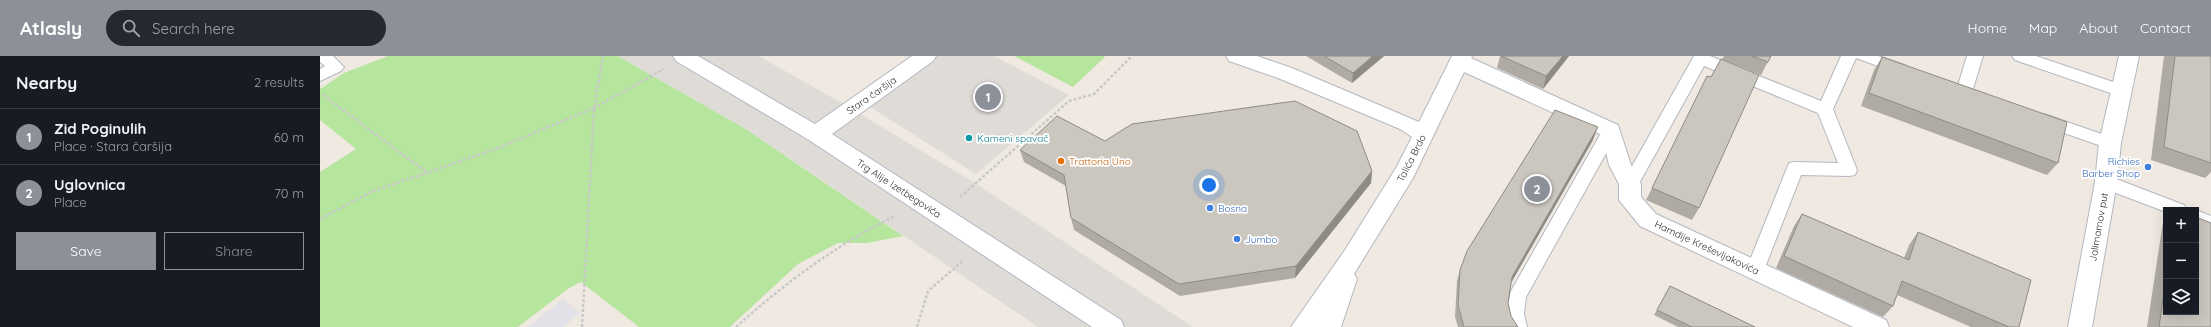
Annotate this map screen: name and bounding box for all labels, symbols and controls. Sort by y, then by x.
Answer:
search box [106,10,386,46]
text: Atlasly [20,16,82,40]
icon: search [120,17,142,39]
text: Search here [152,19,235,38]
text: Home [1968,19,2007,37]
text: Map [2029,19,2057,37]
text: About [2079,19,2118,37]
text: Contact [2140,19,2191,37]
text: Nearby [16,72,77,93]
street label: Stara čaršija [844,73,899,117]
text: 2 results [254,74,304,90]
pin: 1 [975,82,1001,112]
text: Zid Poginulih [54,119,146,138]
text: 1 [26,129,32,145]
text: 60 m [274,129,304,145]
place label: Kameni spavač [977,132,1048,145]
street label: Talića Brdo [1394,132,1429,184]
marker: Kameni spavač [964,133,974,143]
text: Place · Stara čaršija [54,138,172,154]
place label: Trattoria Uno [1069,155,1131,168]
place label: Richies Barber Shop [2082,155,2140,180]
street label: Trg Alije Izetbegovića [854,156,944,221]
marker: Trattoria Uno [1056,156,1066,166]
marker: Richies Barber Shop [2143,162,2153,172]
pin: 2 [1524,174,1550,204]
text: Uglovnica [54,175,125,194]
your location [1199,175,1219,195]
text: 2 [25,185,33,201]
text: 70 m [274,185,304,201]
street label: Jalimamov put [2086,191,2111,263]
text: Place [54,194,87,210]
place label: Bosna [1218,202,1247,215]
marker: Bosna [1205,203,1215,213]
map controls [2163,207,2199,315]
button: + [2163,207,2199,243]
street label: Hamdije Kreševljakovića [1652,217,1761,277]
button: Save [16,232,156,270]
button: Share [164,232,304,270]
place label: Jumbo [1245,233,1278,246]
marker: Jumbo [1232,234,1242,244]
button: − [2163,243,2199,279]
button: layers [2163,279,2199,315]

